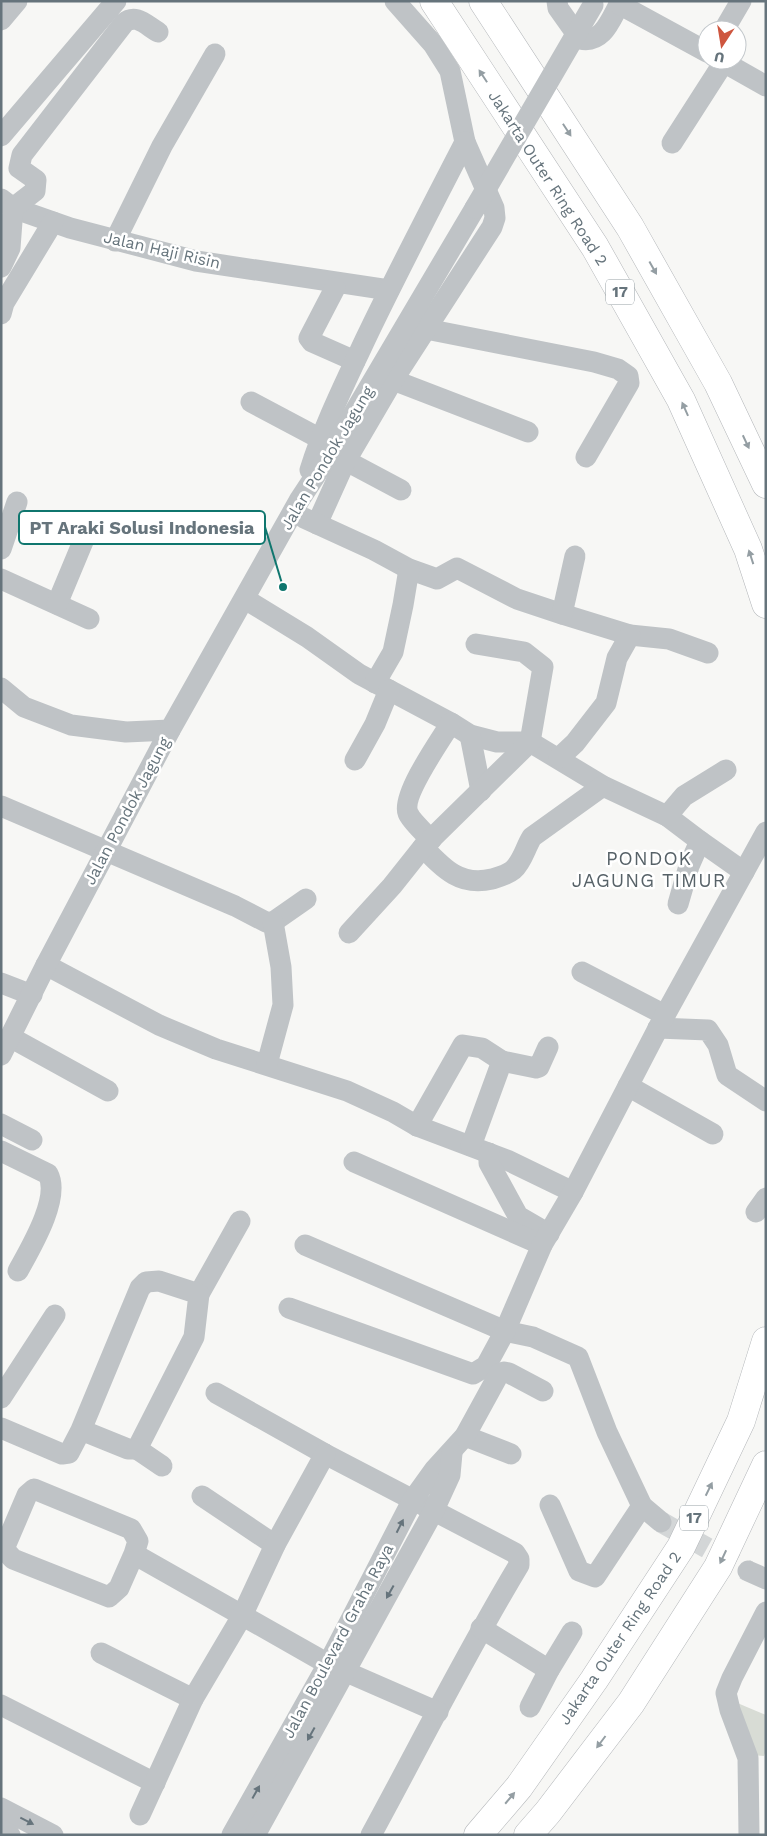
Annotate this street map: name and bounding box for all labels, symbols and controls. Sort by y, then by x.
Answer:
north arrow [697,20,747,70]
text: U [713,49,726,67]
one-way arrow [478,69,488,82]
street label: Jakarta Outer Ring Road 2 [484,87,612,269]
one-way arrow [562,124,572,137]
street label: Jalan Haji Risin [102,227,222,273]
one-way arrow [648,261,657,275]
road number: 17 [606,280,634,304]
street label: Jalan Pondok Jagung [277,382,378,533]
one-way arrow [680,402,688,416]
one-way arrow [742,435,750,449]
callout: PT Araki Solusi Indonesia [19,511,265,544]
text: PT Araki Solusi Indonesia [30,517,255,538]
one-way arrow [746,550,754,565]
street label: Jalan Pondok Jagung [80,734,174,888]
district label: PONDOK JAGUNG TIMUR [572,847,726,892]
one-way arrow [705,1482,713,1496]
road number: 17 [680,1506,708,1530]
one-way arrow [395,1519,404,1533]
street label: Jalan Boulevard Graha Raya [279,1541,397,1741]
street label: Jakarta Outer Ring Road 2 [555,1548,685,1728]
one-way arrow [718,1550,726,1564]
one-way arrow [386,1584,394,1599]
one-way arrow [307,1727,315,1741]
one-way arrow [596,1735,607,1748]
one-way arrow [251,1786,260,1799]
one-way arrow [504,1791,515,1804]
one-way arrow [20,1817,34,1825]

